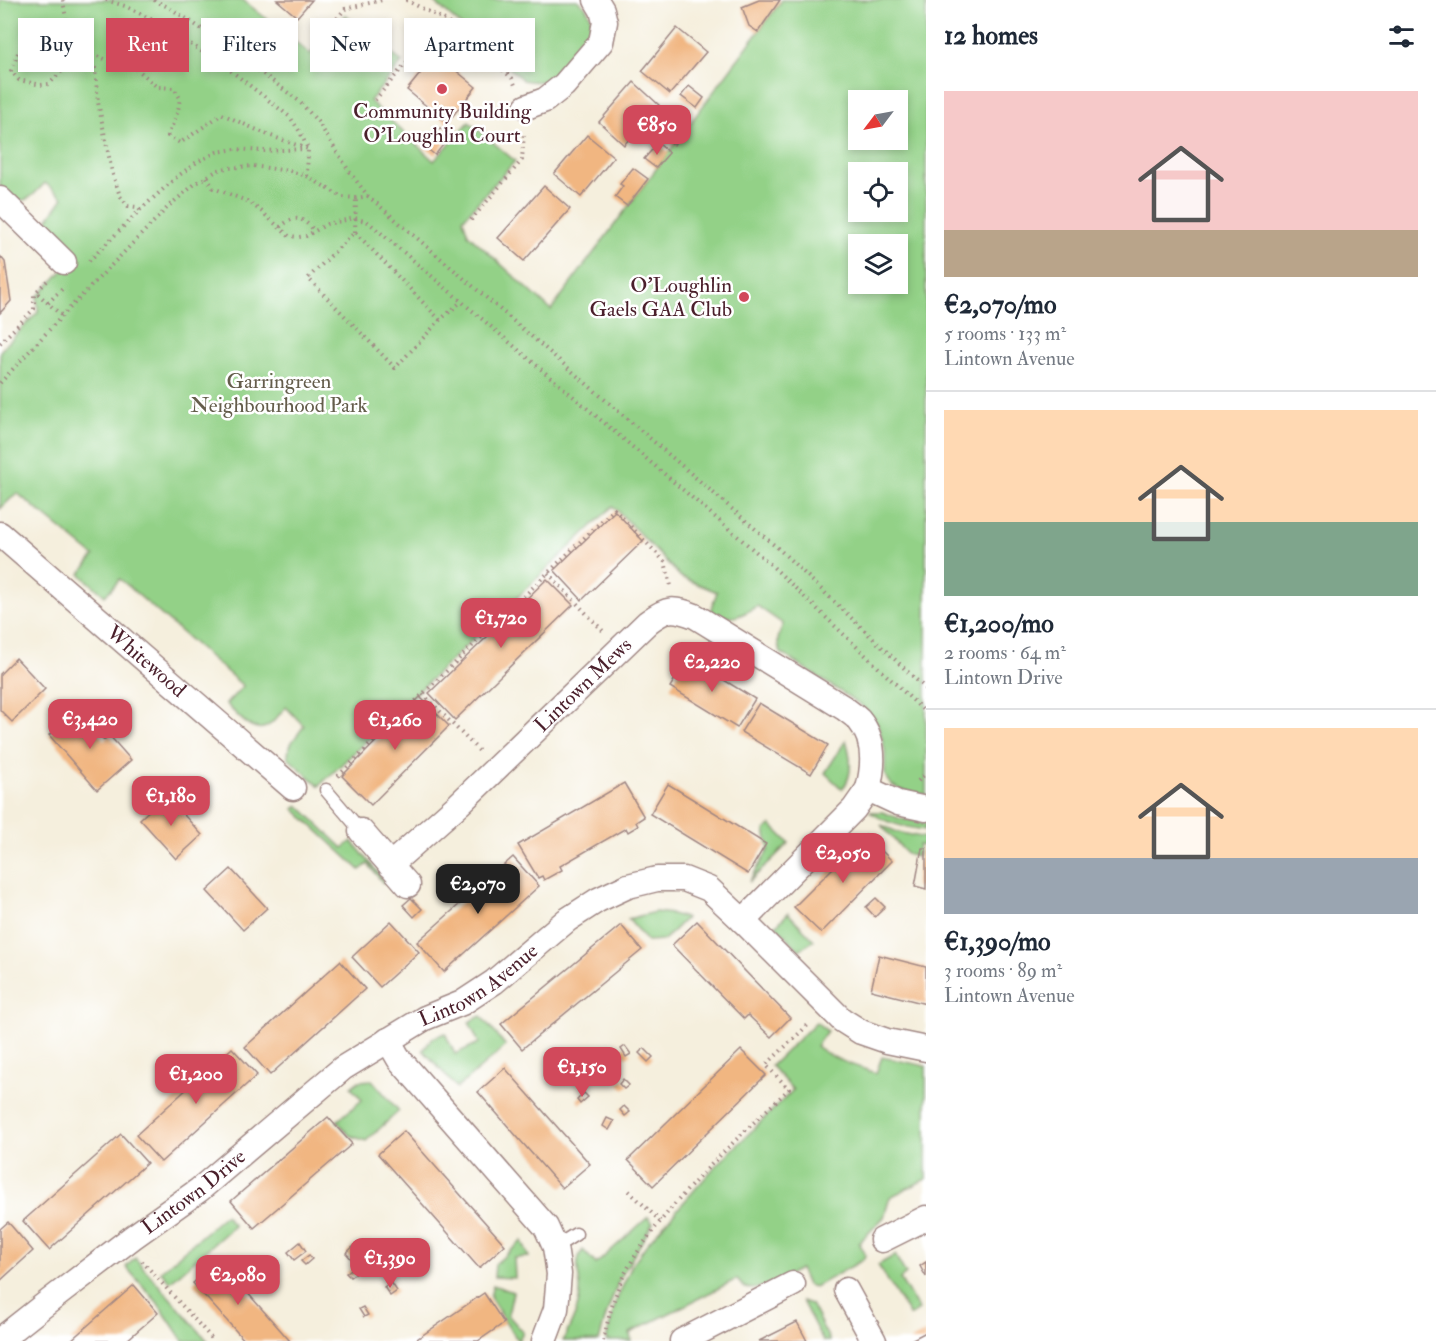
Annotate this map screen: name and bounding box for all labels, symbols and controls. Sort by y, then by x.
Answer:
chip: Buy [18,18,94,72]
chip: Rent [106,18,189,72]
chip: Filters [201,18,298,72]
chip: New [310,18,392,72]
chip: Apartment [404,18,535,72]
text: 12 homes [944,20,1038,52]
icon: filters [1385,20,1418,53]
marker: Community Building O'Loughlin Court [435,82,449,96]
north arrow [848,90,908,150]
map controls [848,90,908,294]
place label: Community Building O'Loughlin Court [353,98,532,149]
pin: €850 [621,105,693,156]
text: €850 [637,112,677,137]
icon: home [1127,130,1235,238]
button: locate [848,162,908,222]
button: layers [848,234,908,294]
place label: O'Loughlin Gaels GAA Club [589,272,732,323]
text: €2,070/mo [944,289,1056,321]
marker: O'Loughlin Gaels GAA Club [737,290,751,304]
text: 5 rooms · 133 m² [944,321,1066,346]
text: Lintown Avenue [944,346,1075,371]
park label: Garringreen Neighbourhood Park [190,368,368,419]
icon: home [1127,449,1235,557]
pin: €1,720 [452,598,550,649]
text: €1,720 [475,605,527,630]
text: €1,200/mo [944,608,1054,640]
street label: Whitewood [100,618,193,704]
street label: Lintown Mews [528,632,637,738]
text: 2 rooms · 64 m² [944,640,1066,665]
pin: €2,220 [663,642,761,693]
text: €2,220 [683,649,741,674]
text: Lintown Drive [944,665,1063,690]
pin: €3,420 [41,699,139,750]
pin: €1,260 [346,700,444,751]
text: €3,420 [62,706,118,731]
text: €1,260 [368,707,422,732]
icon: home [1127,767,1235,875]
pin: €1,180 [122,776,220,827]
text: €1,180 [146,783,196,808]
pin: €2,050 [794,833,892,884]
text: €2,050 [815,840,871,865]
pin: €2,070 [429,864,527,915]
text: €2,070 [450,871,506,896]
text: €1,390/mo [944,926,1051,958]
street label: Lintown Avenue [415,937,544,1033]
text: 3 rooms · 89 m² [944,958,1062,983]
text: Lintown Avenue [944,983,1075,1008]
pin: €1,150 [533,1047,631,1098]
pin: €1,200 [147,1054,245,1105]
text: €1,150 [557,1054,607,1079]
text: €1,200 [169,1061,223,1086]
street label: Lintown Drive [136,1143,251,1240]
pin: €1,390 [341,1238,439,1289]
text: €1,390 [364,1245,416,1270]
pin: €2,080 [189,1255,287,1306]
text: €2,080 [210,1262,266,1287]

